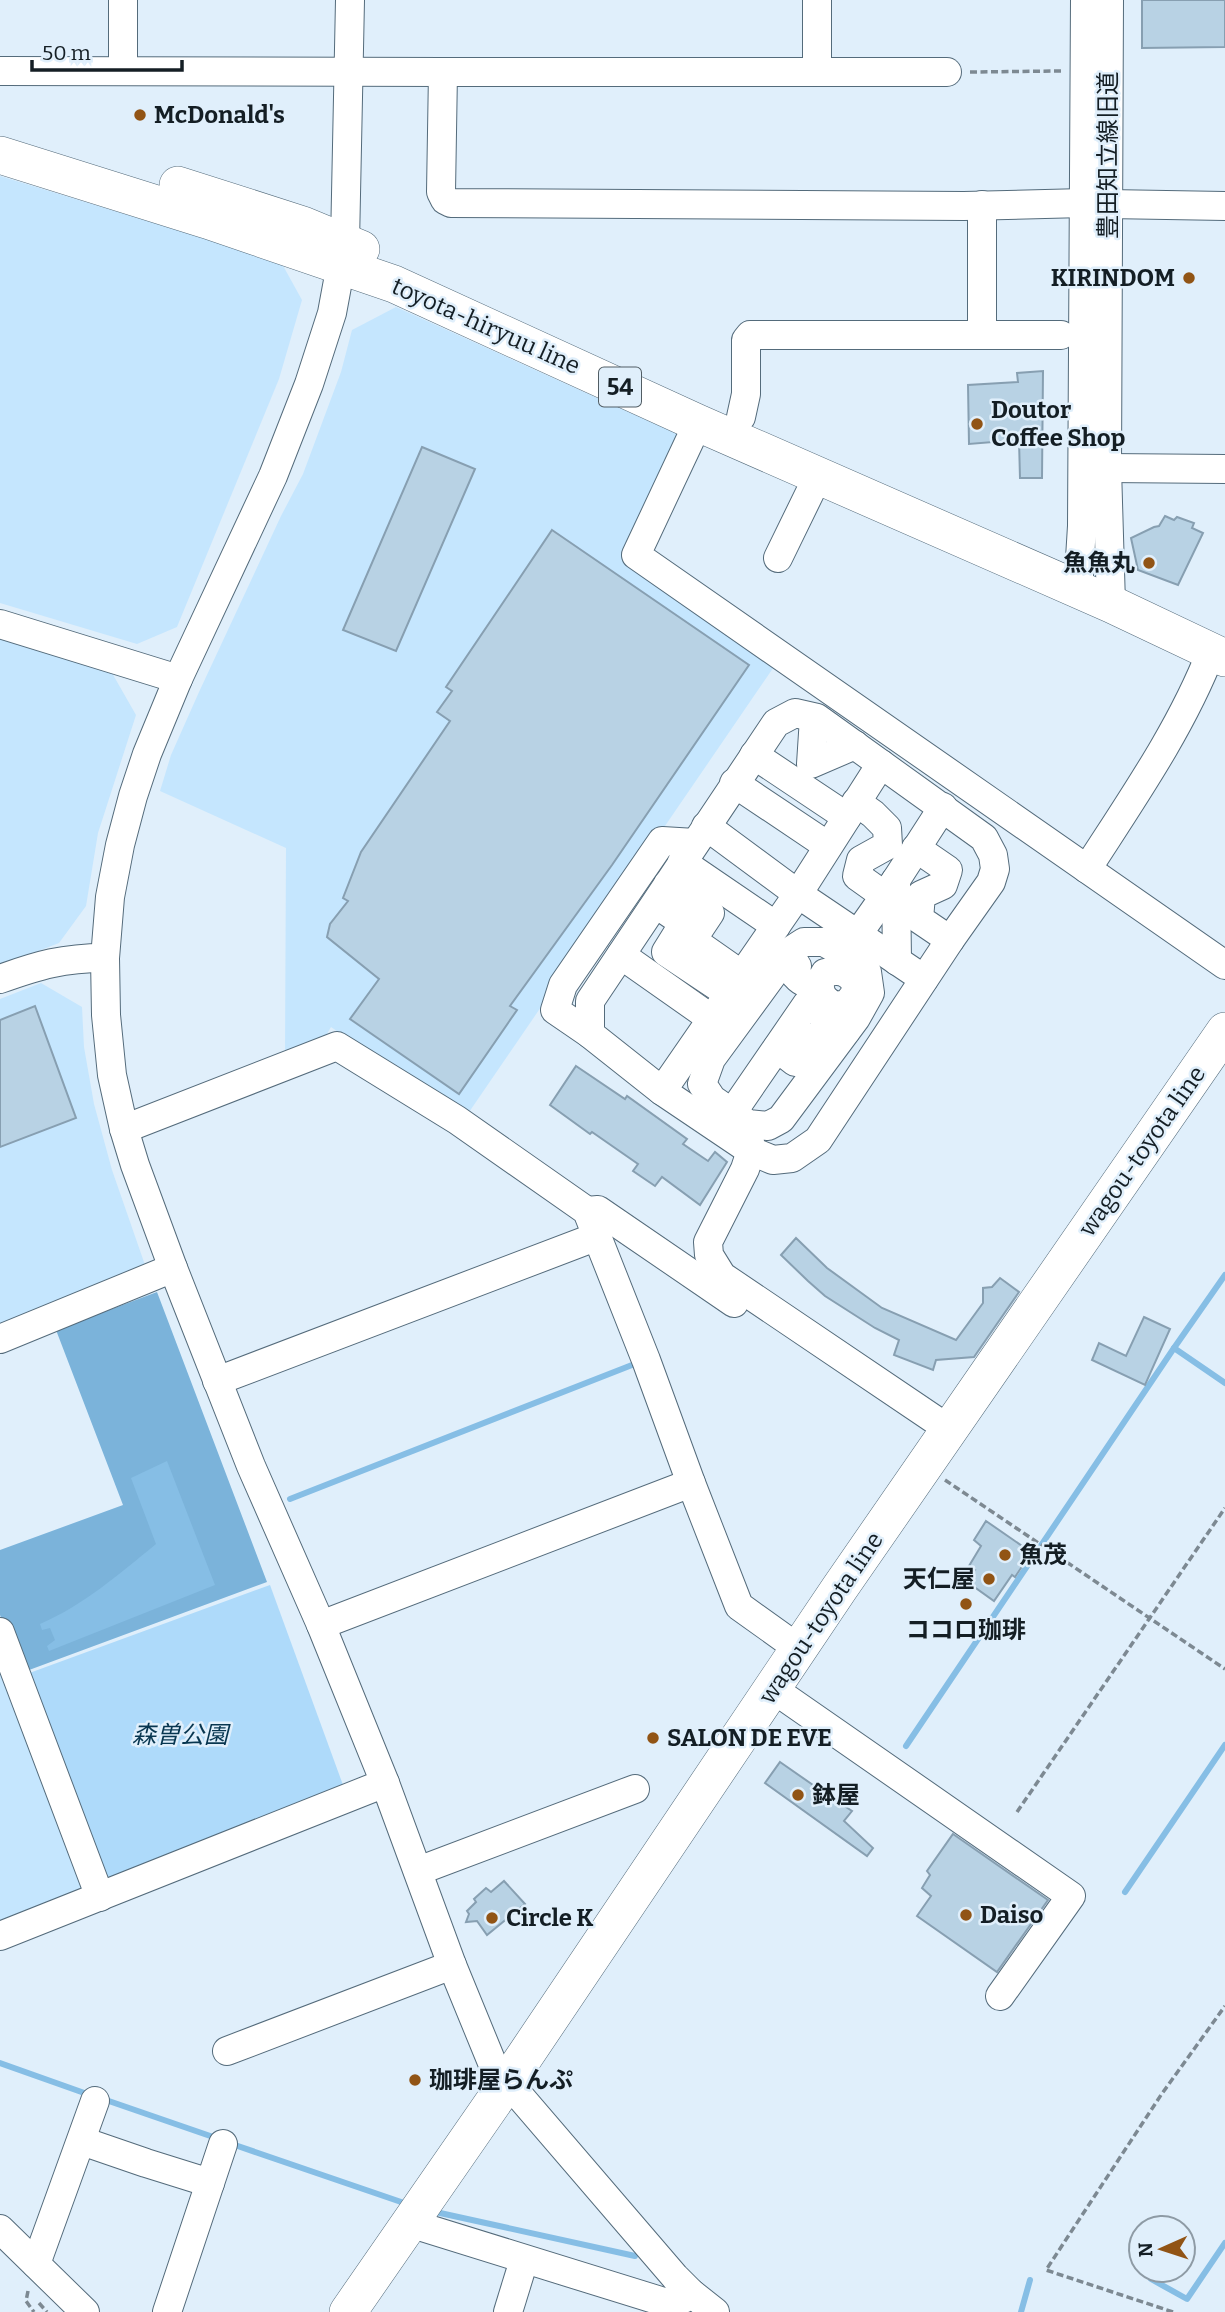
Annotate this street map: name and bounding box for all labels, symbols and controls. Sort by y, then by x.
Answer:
scale bar [32,28,182,72]
text: 50 m [42,40,91,66]
street label: 豊田知立線旧道 [1094,71,1122,239]
place label: McDonald's [154,101,285,129]
marker: McDonald's [132,107,148,123]
place label: KIRINDOM [1051,264,1175,292]
marker: KIRINDOM [1181,270,1197,286]
street label: toyota-hiryuu line [388,272,584,380]
road number: 54 [599,368,641,406]
place label: Doutor Coffee Shop [991,396,1125,452]
marker: Doutor Coffee Shop [969,416,985,432]
place label: 魚魚丸 [1063,549,1135,577]
marker: 魚魚丸 [1141,555,1157,571]
street label: wagou-toyota line [1072,1061,1211,1242]
street label: wagou-toyota line [753,1527,889,1710]
place label: 魚茂 [1019,1541,1067,1569]
marker: 魚茂 [997,1547,1013,1563]
place label: 天仁屋 [903,1565,975,1593]
marker: 天仁屋 [981,1571,997,1587]
marker: ココロ珈琲 [958,1596,974,1612]
place label: ココロ珈琲 [906,1616,1026,1644]
park label: 森曽公園 [132,1721,231,1749]
place label: SALON DE EVE [667,1724,832,1752]
marker: SALON DE EVE [645,1730,661,1746]
place label: 鉢屋 [812,1781,860,1809]
marker: 鉢屋 [790,1787,806,1803]
place label: Daiso [980,1901,1044,1929]
place label: Circle K [506,1904,594,1932]
marker: Daiso [958,1907,974,1923]
marker: Circle K [484,1910,500,1926]
place label: 珈琲屋らんぷ [429,2066,573,2094]
marker: 珈琲屋らんぷ [407,2072,423,2088]
north arrow [1127,2214,1197,2284]
text: N [1134,2242,1157,2258]

